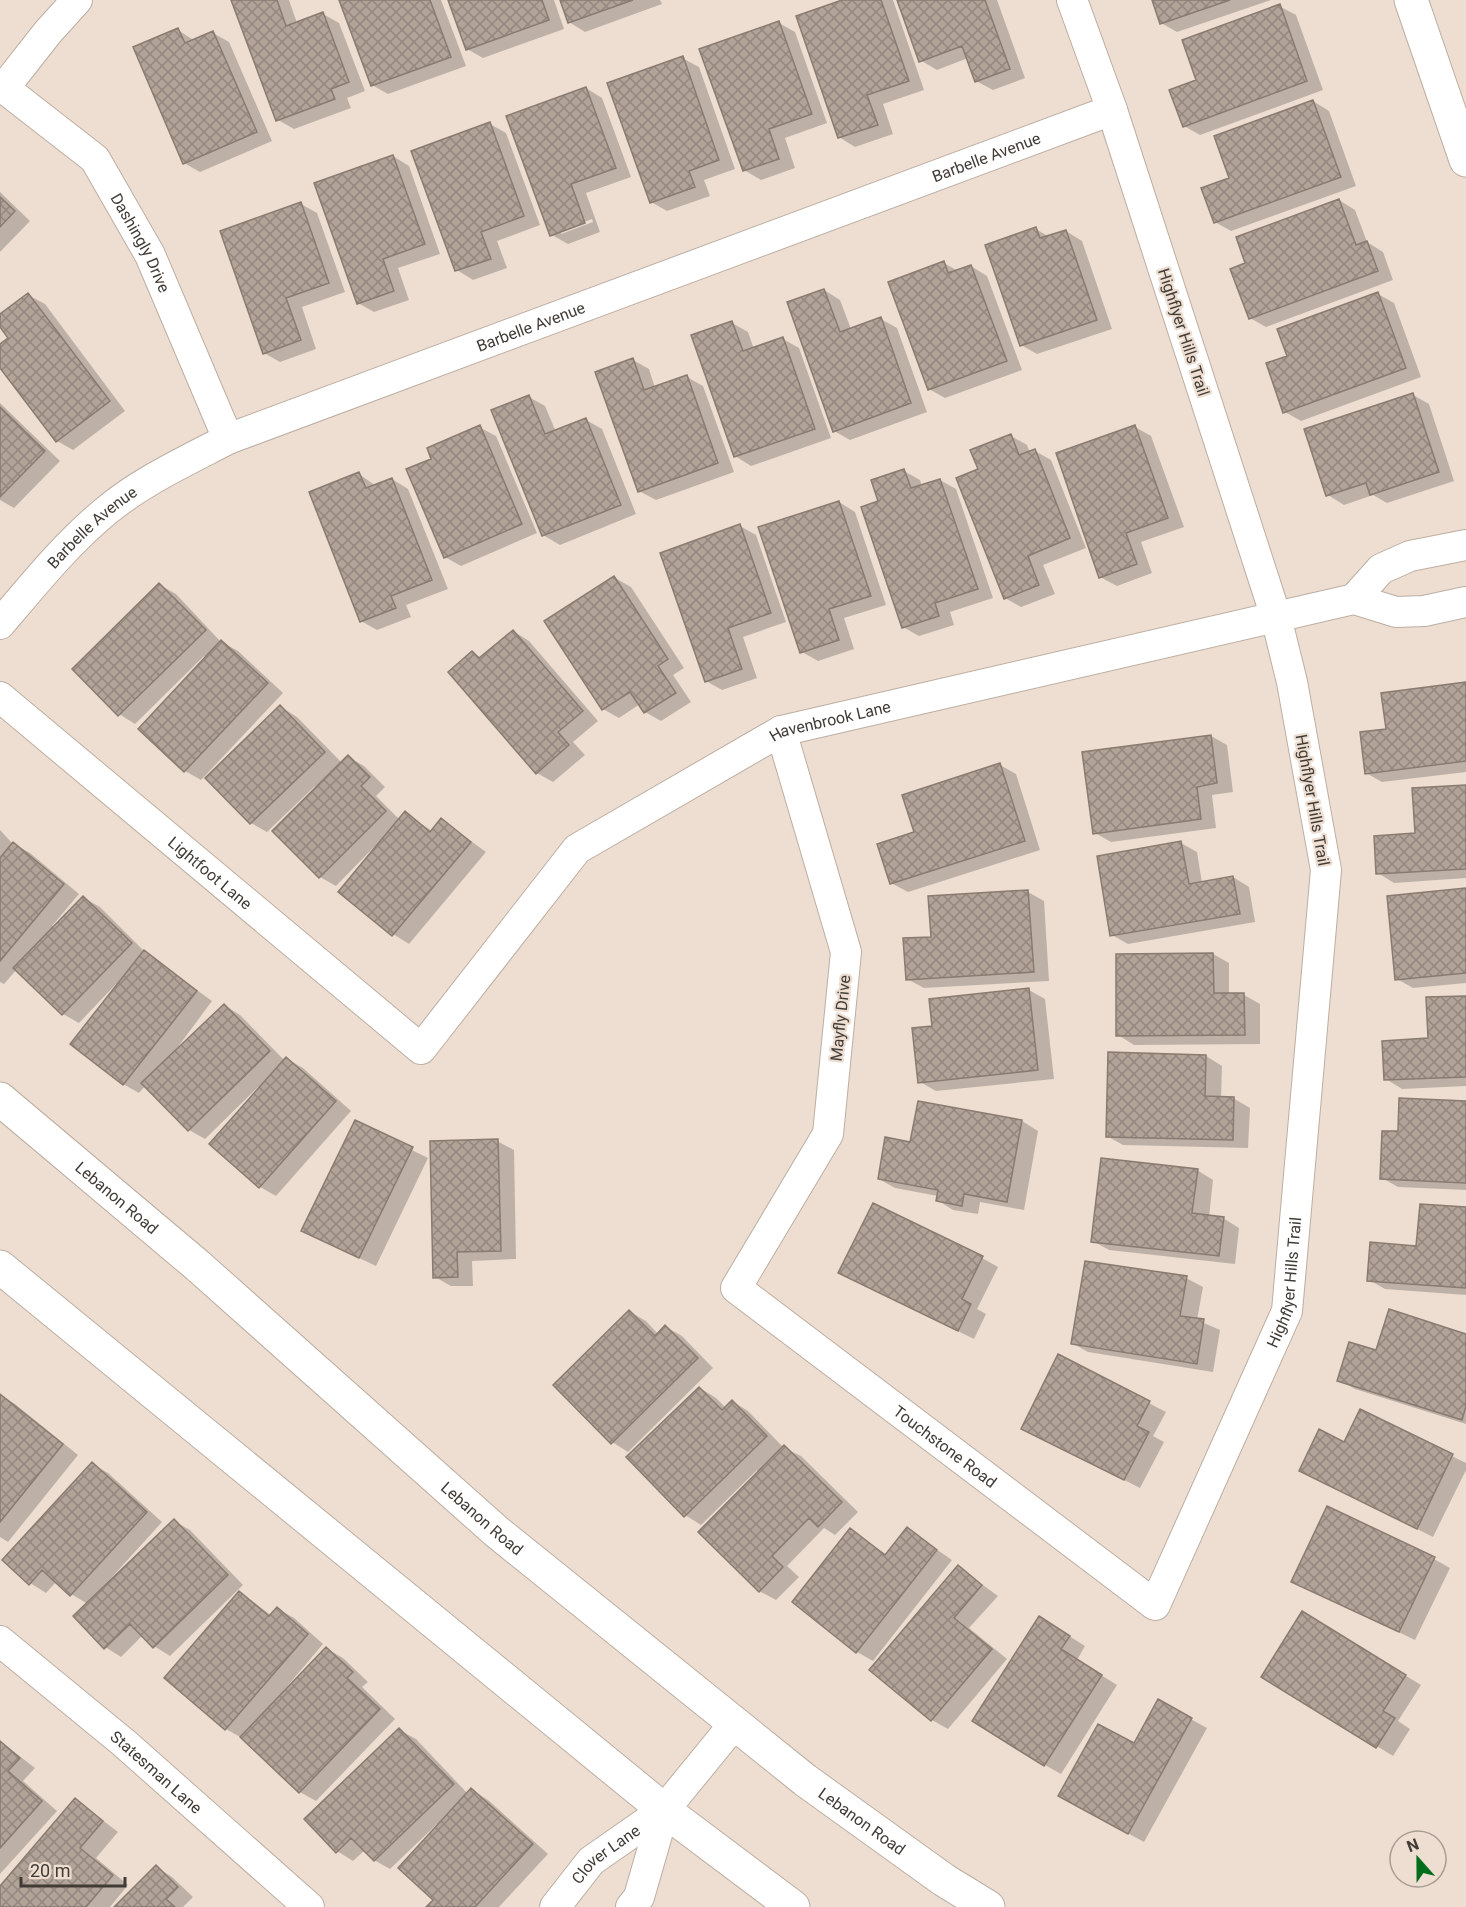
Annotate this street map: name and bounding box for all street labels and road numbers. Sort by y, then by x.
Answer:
street label: Barbelle Avenue [929,129,1043,186]
street label: Dashingly Drive [107,190,174,295]
street label: Highflyer Hills Trail [1154,266,1213,398]
street label: Barbelle Avenue [474,298,588,356]
street label: Barbelle Avenue [43,482,141,572]
street label: Havenbrook Lane [766,697,892,746]
street label: Highflyer Hills Trail [1292,733,1333,867]
street label: Lightfoot Lane [164,833,256,914]
street label: Mayfly Drive [827,974,854,1062]
street label: Lebanon Road [71,1158,162,1238]
street label: Highflyer Hills Trail [1263,1216,1305,1351]
street label: Touchstone Road [890,1402,1000,1492]
street label: Lebanon Road [437,1478,527,1559]
street label: Statesman Lane [107,1727,206,1818]
street label: Lebanon Road [815,1784,909,1859]
street label: Clover Lane [568,1821,644,1888]

